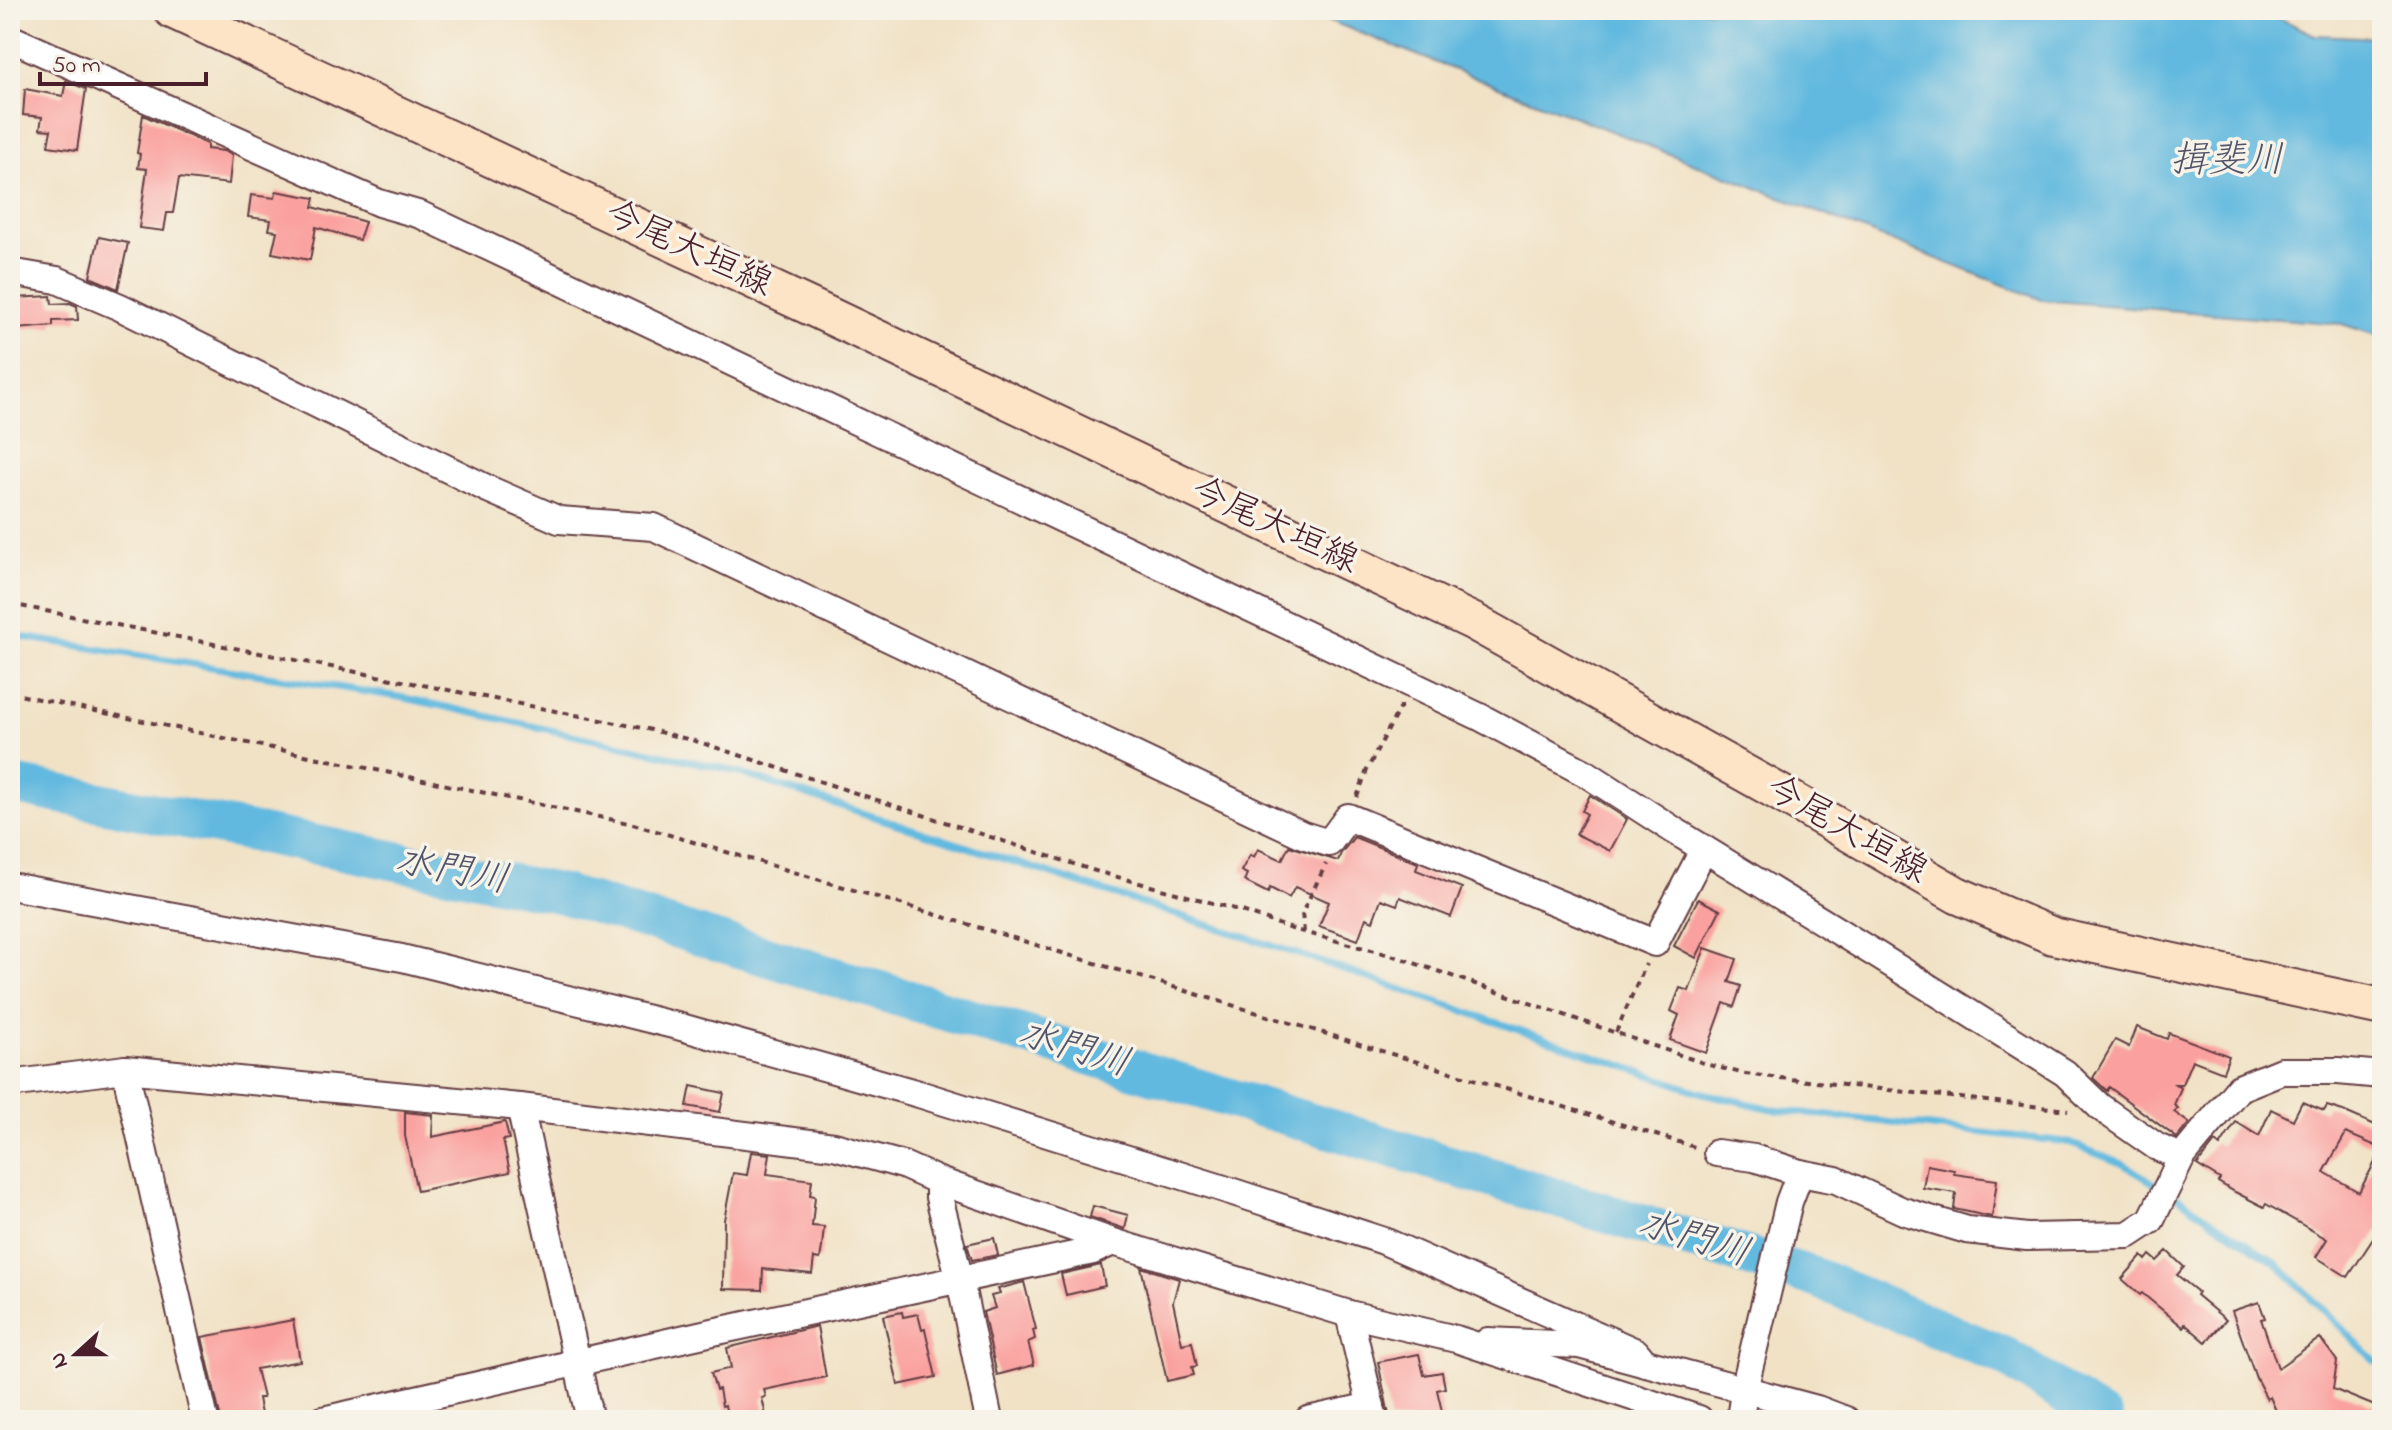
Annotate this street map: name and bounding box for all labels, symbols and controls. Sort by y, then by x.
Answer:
scale bar [40,36,206,86]
text: 50 m [52,49,101,84]
water label: 揖斐川 [2170,134,2284,190]
street label: 今尾大垣線 [595,188,781,312]
street label: 今尾大垣線 [1181,465,1367,589]
street label: 今尾大垣線 [1755,763,1937,899]
water label: 水門川 [391,834,513,910]
water label: 水門川 [1011,1007,1137,1093]
water label: 水門川 [1631,1197,1757,1283]
north arrow [36,1314,116,1394]
text: N [43,1347,78,1373]

